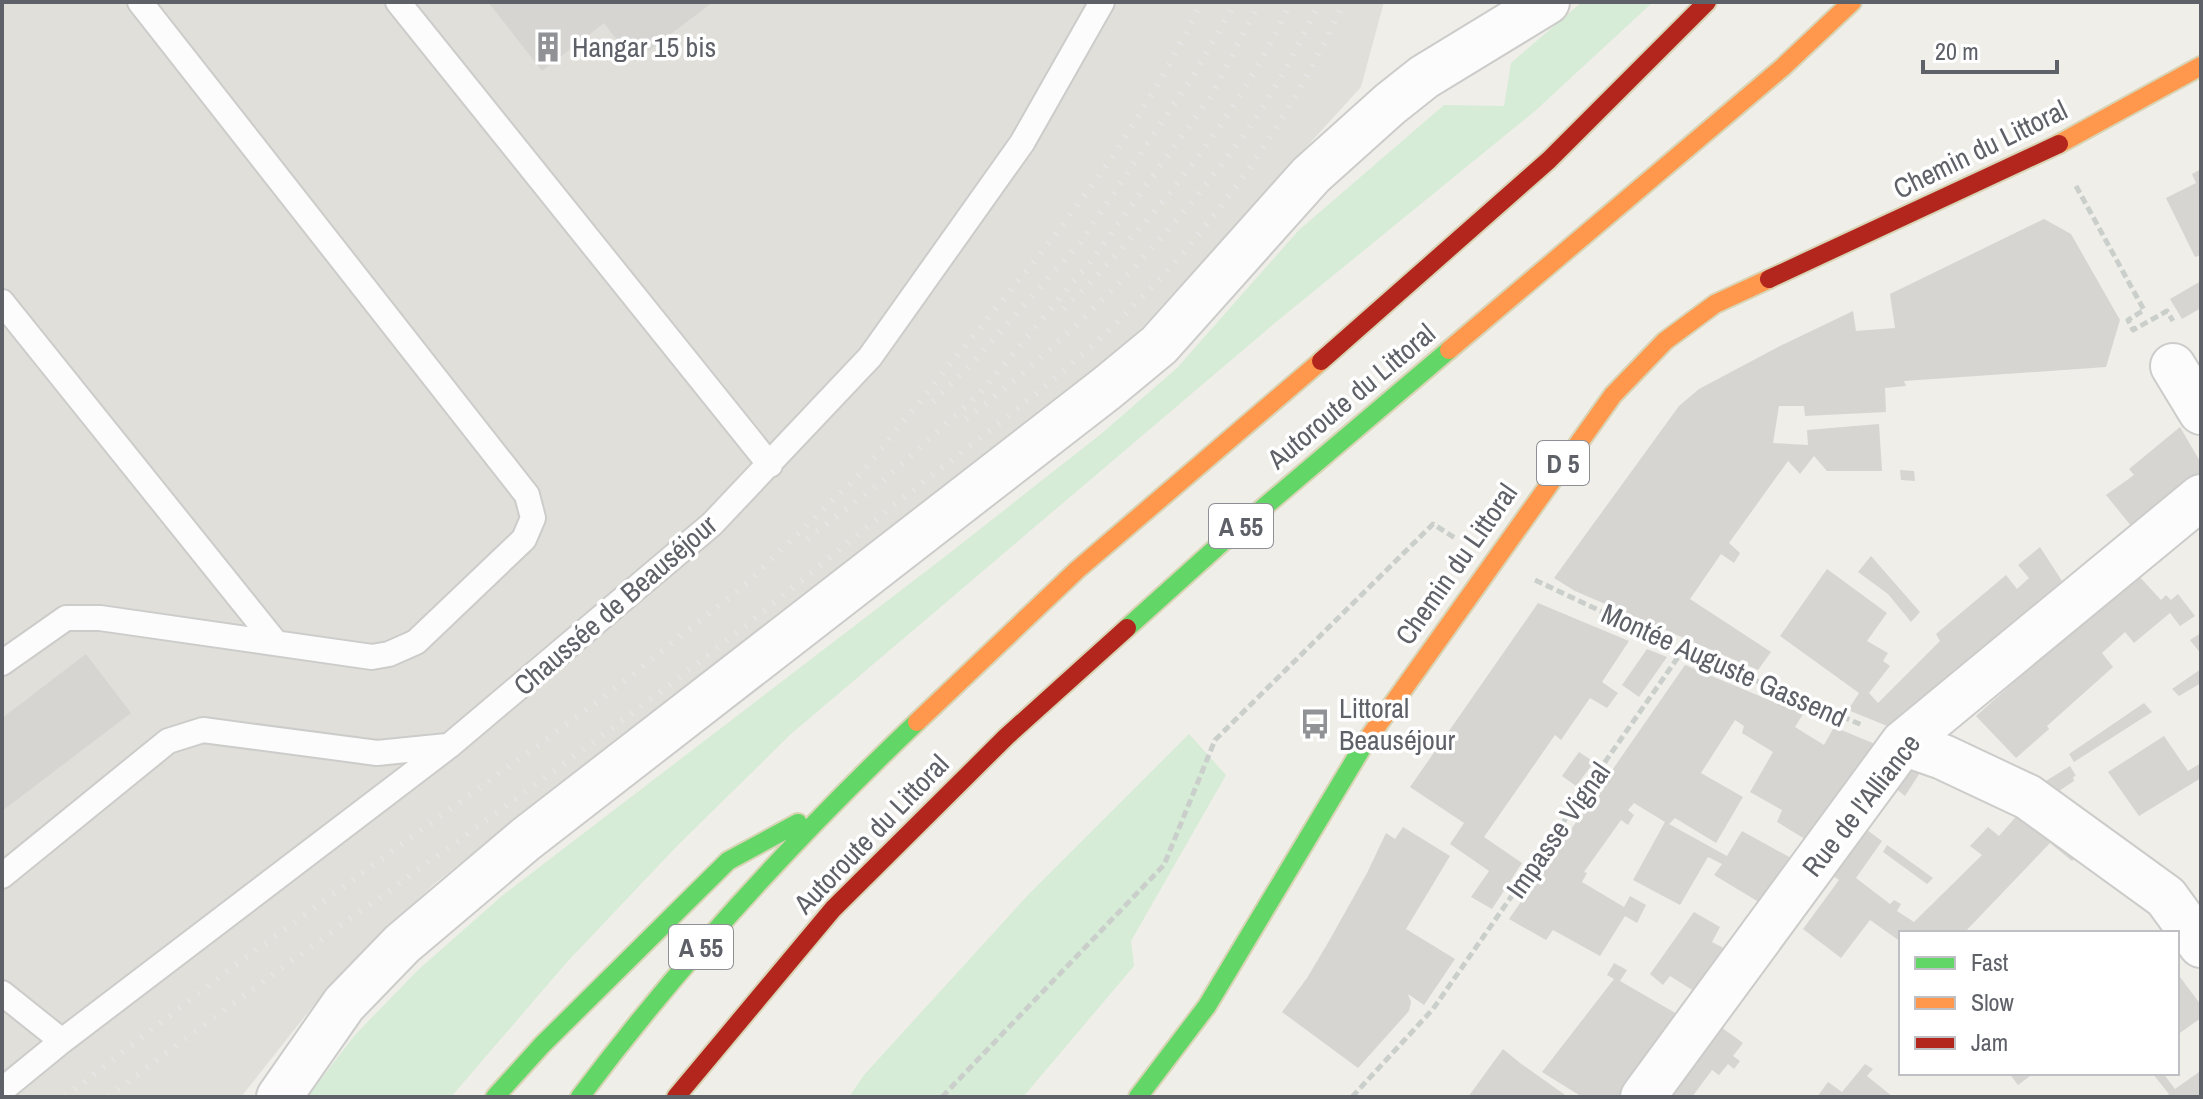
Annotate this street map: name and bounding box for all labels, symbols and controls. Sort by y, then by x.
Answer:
scale bar [1923,24,2057,74]
place label: Hangar 15 bis [572,28,716,66]
building icon: Hangar 15 bis [531,30,565,64]
text: 20 m [1935,35,1979,67]
street label: Chemin du Littoral [1887,91,2073,207]
street label: Autoroute du Littoral [1258,315,1443,478]
road number: D 5 [1537,441,1589,485]
street label: Chemin du Littoral [1386,476,1526,652]
road number: A 55 [1209,504,1273,548]
street label: Chaussée de Beauséjour [505,506,725,704]
street label: Montée Auguste Gassend [1596,594,1852,736]
place label: Littoral Beauséjour [1339,689,1456,759]
bus stop icon: Littoral Beauséjour [1298,707,1332,741]
street label: Rue de l'Alliance [1793,726,1929,884]
street label: Autoroute du Littoral [784,746,957,923]
street label: Impasse Vignal [1497,754,1619,906]
road number: A 55 [669,925,733,969]
legend [1899,931,2179,1075]
text: Fast [1971,946,2009,978]
text: Slow [1971,986,2014,1018]
text: Jam [1971,1026,2008,1058]

